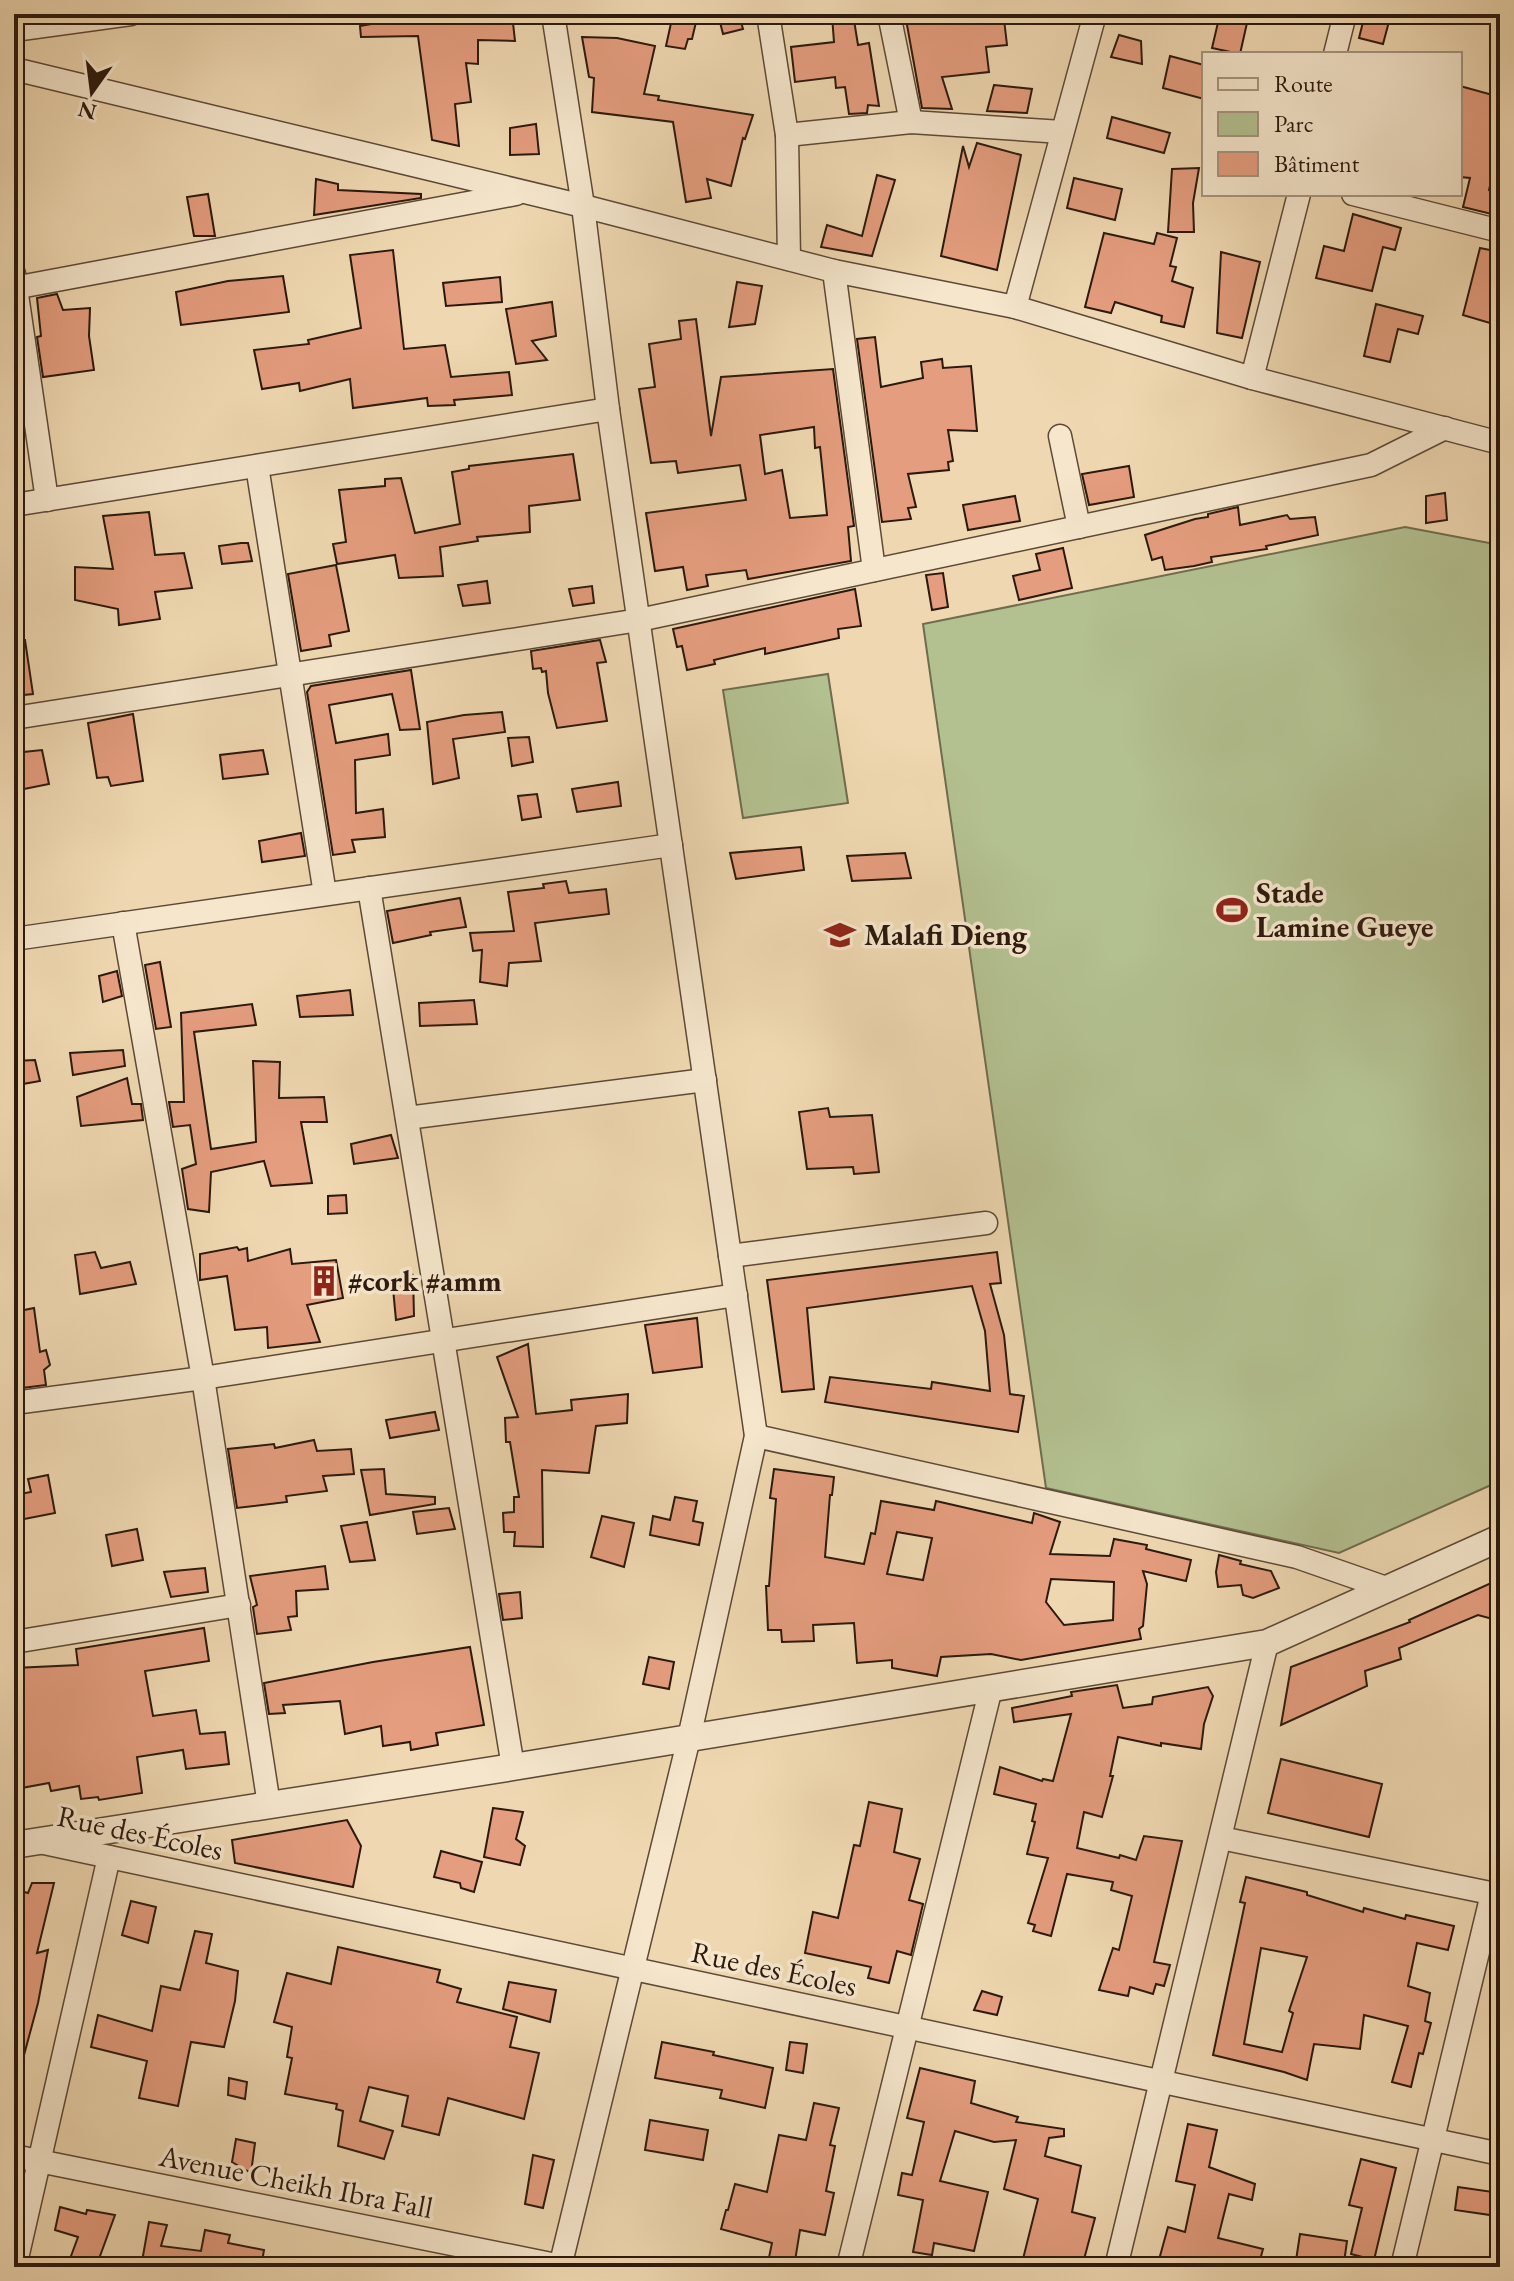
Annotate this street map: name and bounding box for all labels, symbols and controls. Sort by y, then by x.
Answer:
north arrow [52,52,132,132]
legend [1202,52,1462,196]
text: Route [1274,68,1333,99]
text: N [75,95,99,127]
text: Parc [1274,108,1313,139]
text: Bâtiment [1274,148,1360,179]
place label: Stade Lamine Gueye [1256,873,1433,946]
sports icon: Stade Lamine Gueye [1215,893,1249,927]
place label: Malafi Dieng [864,915,1028,954]
school or university icon: Malafi Dieng [823,918,857,952]
place label: #cork #amm [348,1261,502,1300]
building icon: #cork #amm [307,1264,341,1298]
street label: Rue des Écoles [54,1796,226,1869]
street label: Rue des Écoles [688,1932,860,2005]
street label: Avenue Cheikh Ibra Fall [155,2136,436,2227]

